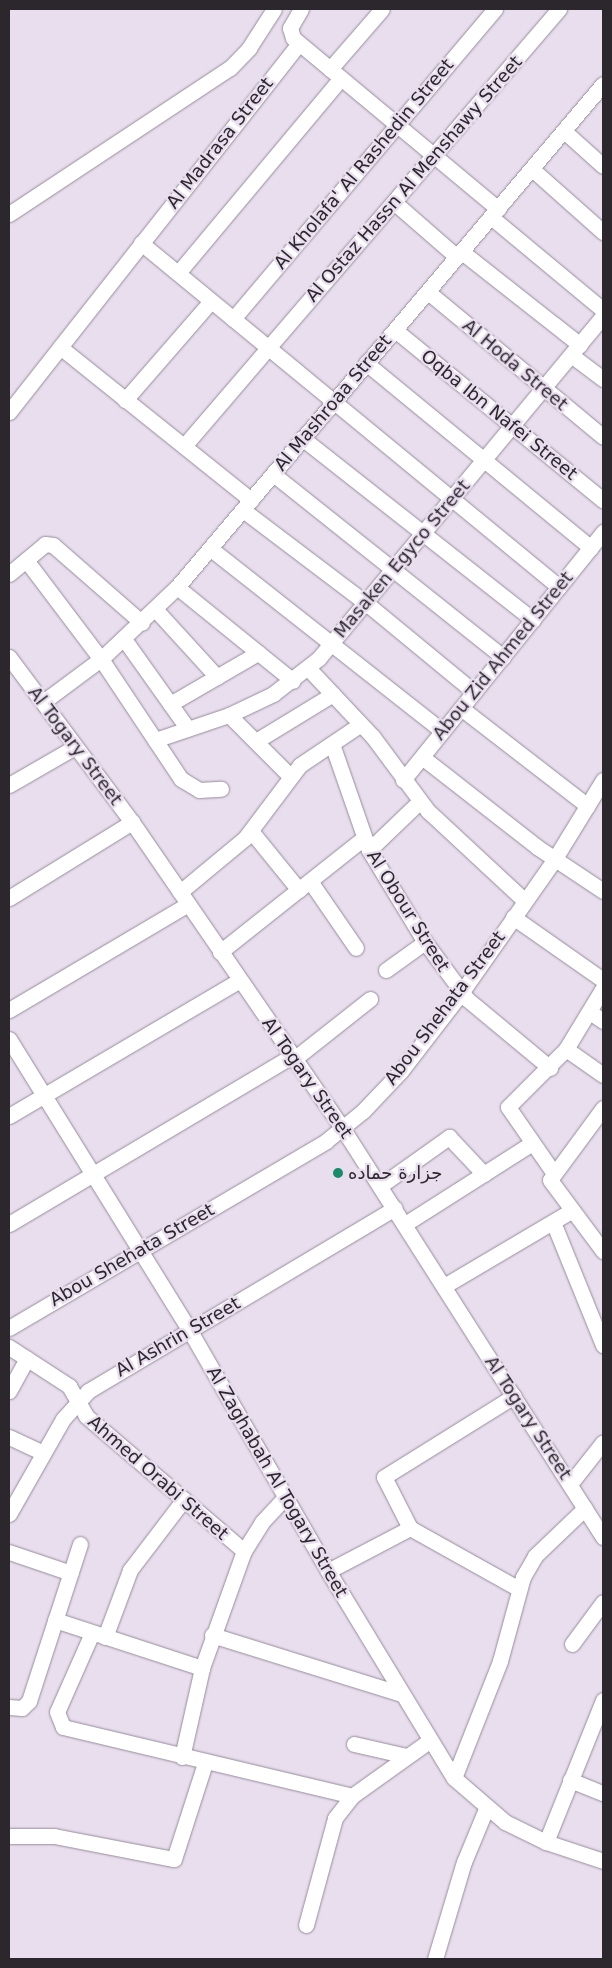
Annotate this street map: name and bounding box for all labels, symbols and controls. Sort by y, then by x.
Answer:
street label: Al Ostaz Hassn Al Menshawy Street [301,52,527,306]
street label: Al Kholafa' Al Rashedin Street [270,55,458,273]
street label: Al Madrasa Street [162,73,278,213]
street label: Al Hoda Street [458,315,572,415]
street label: Al Mashroaa Street [270,331,396,475]
street label: Oqba Ibn Nafei Street [416,345,582,485]
street label: Masaken Egyco Street [330,476,474,642]
street label: Abou Zid Ahmed Street [428,567,578,745]
street label: Al Togary Street [23,682,127,810]
street label: Al Obour Street [362,846,454,976]
street label: Abou Shehata Street [380,927,510,1089]
street label: Al Togary Street [257,1013,357,1143]
place label: جزارة حماده [348,1162,442,1184]
marker: جزارة حماده [332,1167,344,1179]
street label: Abou Shehata Street [46,1199,218,1311]
street label: Al Ashrin Street [112,1293,244,1381]
street label: Al Togary Street [480,1352,576,1484]
street label: Al Zaghabah Al Togary Street [202,1363,352,1601]
street label: Ahmed Orabi Street [83,1411,233,1545]

